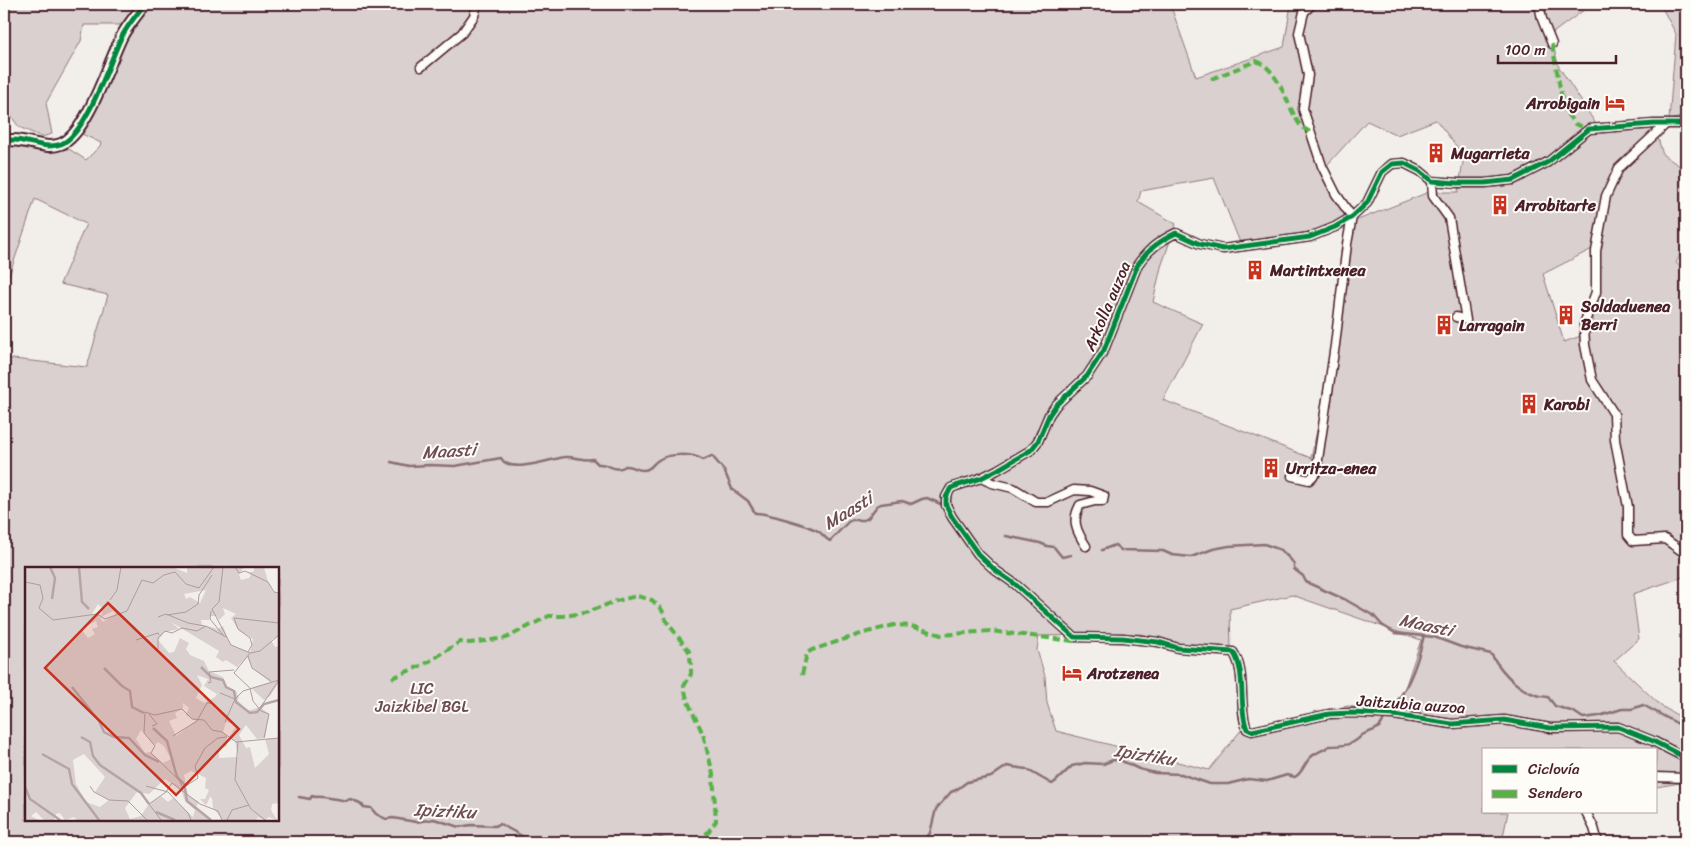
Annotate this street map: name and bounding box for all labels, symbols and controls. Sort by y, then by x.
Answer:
scale bar [1498,32,1615,64]
text: 100 m [1505,37,1546,63]
place label: Arrobigain [1525,89,1600,118]
hotel icon: Arrobigain [1604,92,1626,114]
place label: Mugarrieta [1450,139,1530,168]
building icon: Mugarrieta [1425,142,1447,164]
place label: Arrobitarte [1514,191,1597,220]
building icon: Arrobitarte [1489,194,1511,216]
street label: Arkolla auzoa [1075,256,1139,356]
place label: Martintxenea [1269,256,1367,285]
building icon: Martintxenea [1244,259,1266,281]
place label: Soldaduenea Berri [1580,292,1671,339]
building icon: Soldaduenea Berri [1555,304,1577,326]
place label: Larragain [1459,311,1525,340]
building icon: Larragain [1433,314,1455,336]
place label: Karobi [1543,390,1590,419]
building icon: Karobi [1518,393,1540,415]
water label: Maasti [421,433,481,469]
place label: Urritza-enea [1286,454,1377,483]
building icon: Urritza-enea [1260,457,1282,479]
water label: Maasti [817,481,883,539]
inset map [25,567,279,821]
water label: Maasti [1396,604,1460,647]
place label: Arotzenea [1086,659,1159,688]
hotel icon: Arotzenea [1061,662,1083,684]
park label: LIC Jaizkibel BGL [374,674,469,721]
street label: Jaitzubia auzoa [1355,686,1466,722]
water label: Ipiztiku [1111,734,1180,776]
legend [1482,748,1658,814]
text: Ciclovía [1528,756,1580,782]
text: Sendero [1528,780,1583,806]
water label: Ipiztiku [412,793,479,829]

